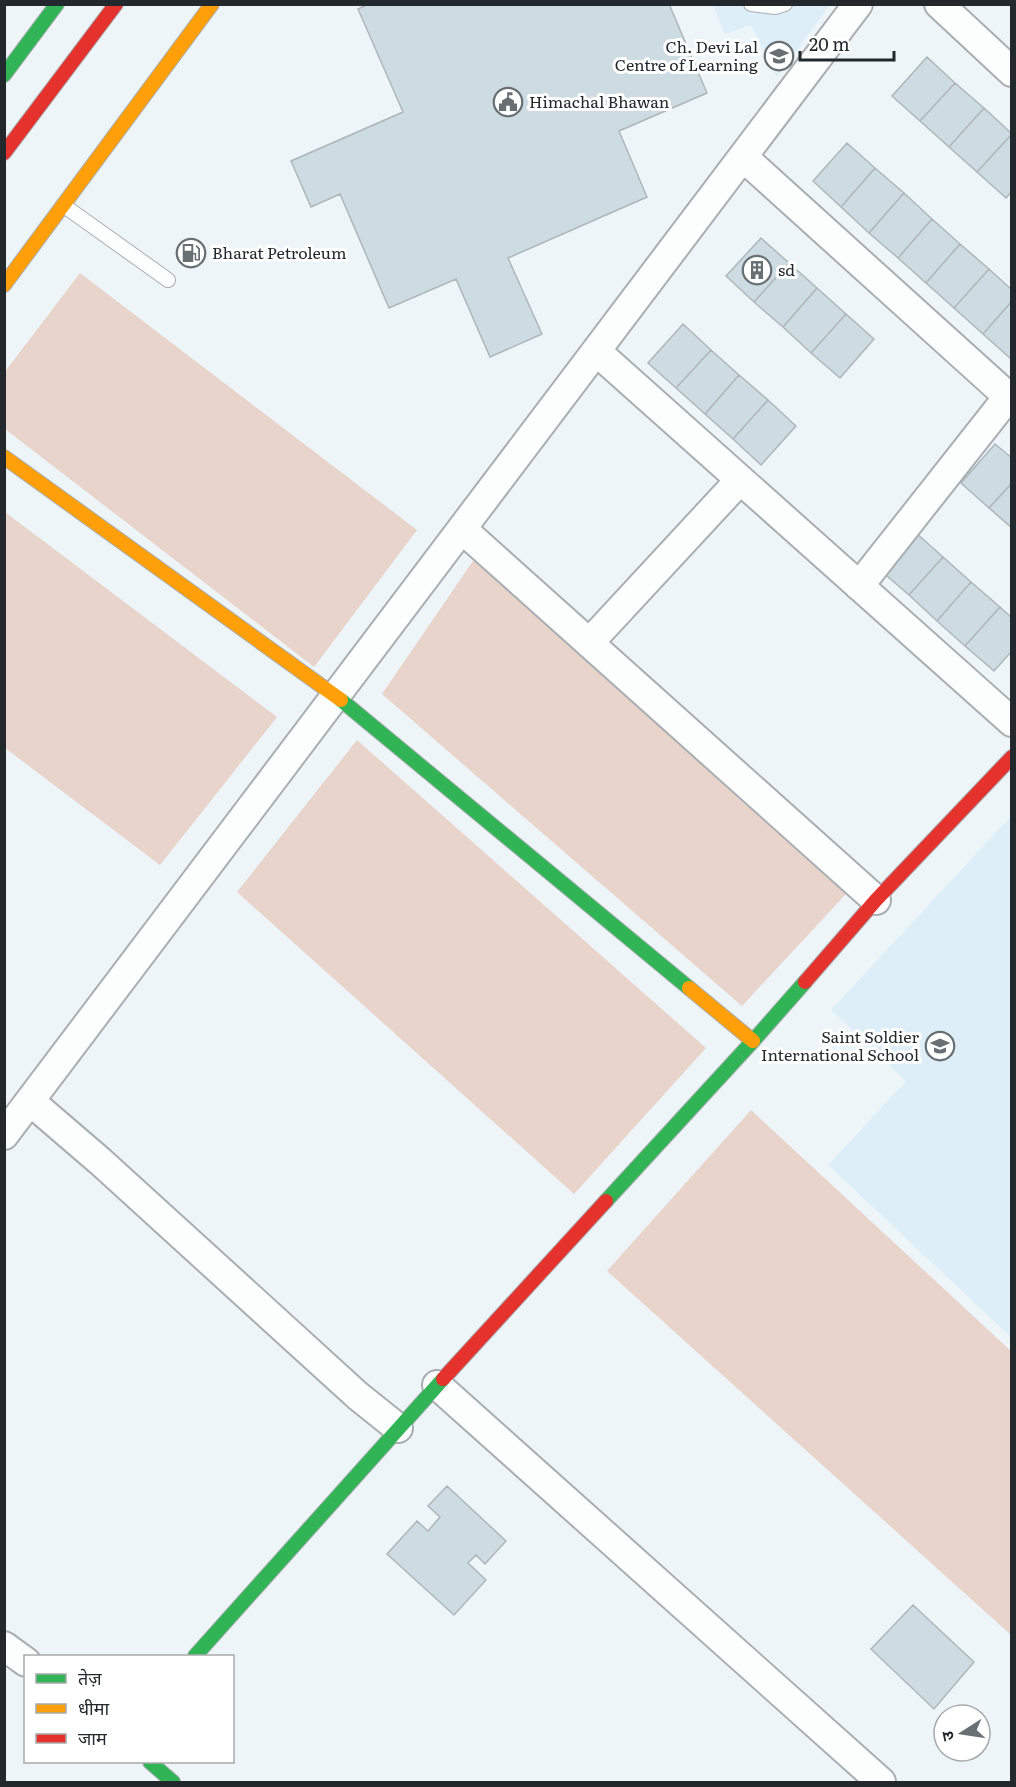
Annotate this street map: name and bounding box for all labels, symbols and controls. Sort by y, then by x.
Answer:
scale bar [800,24,894,62]
text: 20 m [809,30,850,57]
place label: Ch. Devi Lal Centre of Learning [615,34,758,76]
school or university icon: Ch. Devi Lal Centre of Learning [763,40,795,72]
public building icon: Himachal Bhawan [492,86,524,118]
place label: Himachal Bhawan [529,89,670,113]
fuel station icon: Bharat Petroleum [175,237,207,269]
place label: Bharat Petroleum [212,240,347,264]
building icon: sd [741,254,773,286]
place label: sd [778,257,795,281]
place label: Saint Soldier International School [761,1024,919,1066]
school or university icon: Saint Soldier International School [924,1030,956,1062]
legend [24,1655,234,1763]
text: तेज़ [78,1664,102,1691]
text: धीमा [78,1694,109,1721]
north arrow [932,1703,992,1763]
text: जाम [78,1724,108,1751]
text: उ [934,1729,959,1743]

